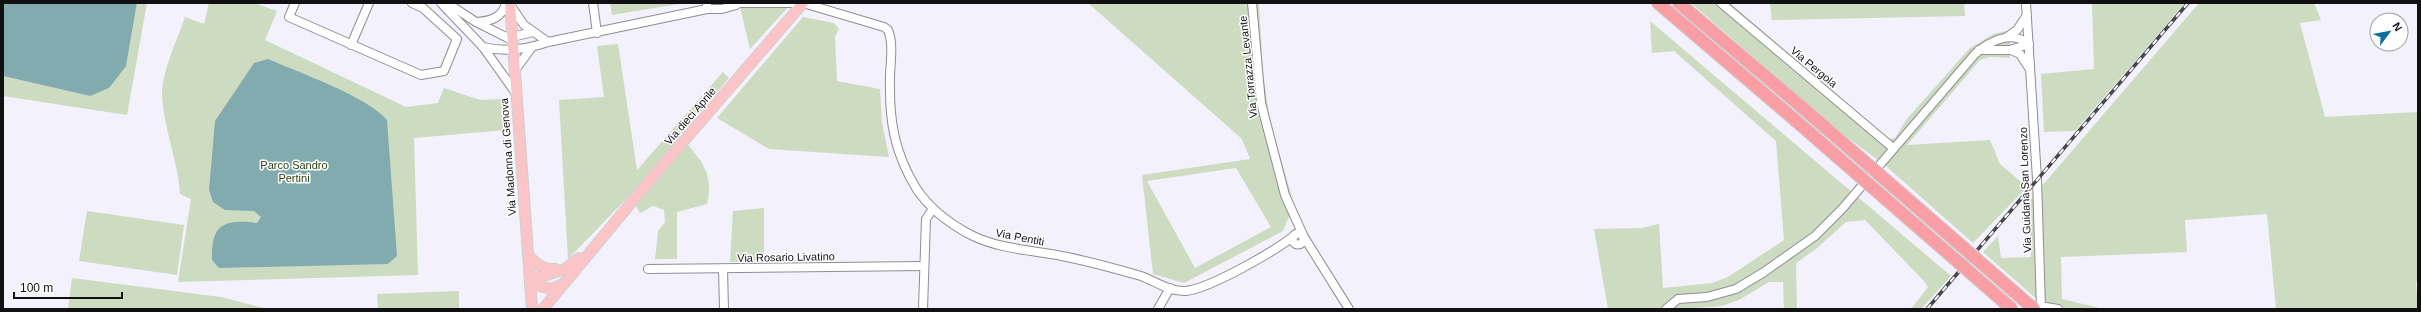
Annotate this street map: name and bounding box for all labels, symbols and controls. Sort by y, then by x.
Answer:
north arrow [2369,12,2409,52]
street label: Via Torrazza Levante [1237,15,1259,119]
text: N [2390,20,2405,33]
street label: Via Pergola [1788,44,1840,90]
street label: Via dieci Aprile [662,85,718,147]
street label: Via Madonna di Genova [498,97,518,216]
street label: Via Guidana San Lorenzo [2017,127,2033,253]
park label: Parco Sandro Pertini [260,159,328,184]
street label: Via Pentiti [995,226,1045,248]
street label: Via Rosario Livatino [737,250,835,264]
scale bar [14,274,122,300]
text: 100 m [20,281,53,295]

